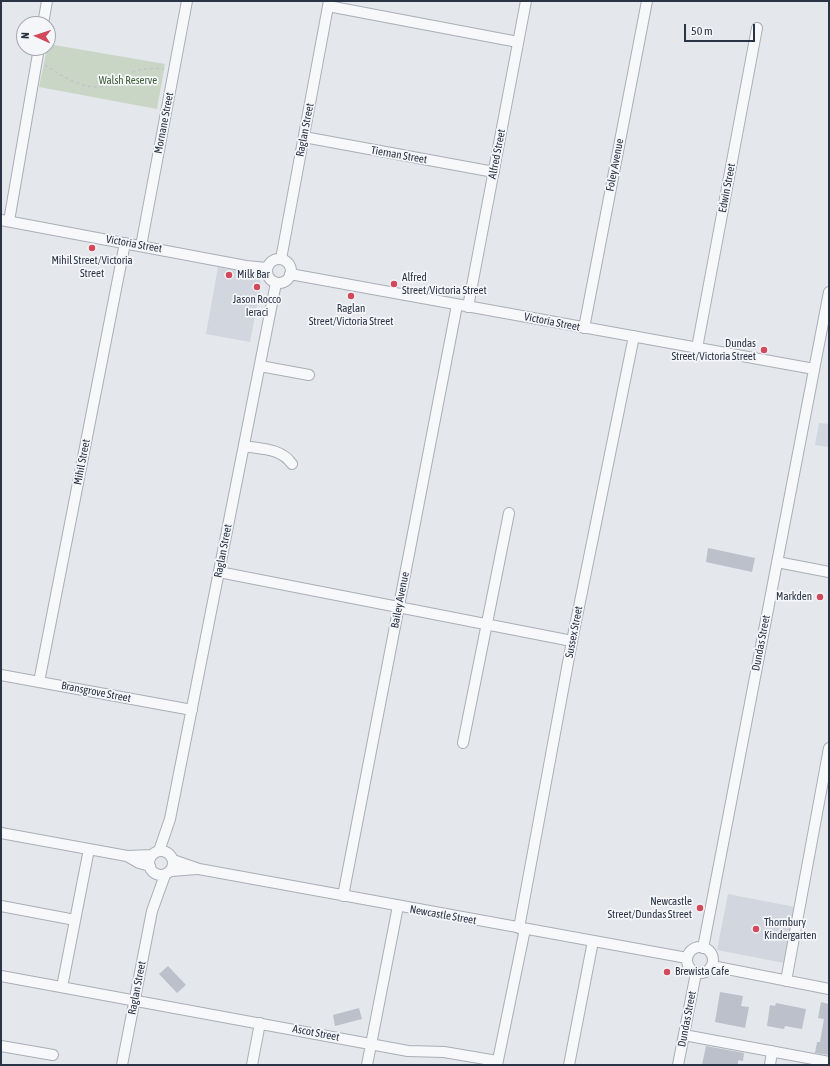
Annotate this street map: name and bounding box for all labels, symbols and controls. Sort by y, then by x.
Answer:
north arrow [16,16,56,56]
scale bar [686,16,757,42]
text: 50 m [691,24,713,38]
text: N [19,32,31,39]
park label: Walsh Reserve [99,74,157,88]
street label: Mornane Street [152,91,176,155]
street label: Raglan Street [293,102,317,158]
street label: Alfred Street [486,128,508,180]
street label: Foley Avenue [603,137,627,193]
street label: Tiernan Street [370,144,428,166]
street label: Edwin Street [716,162,738,214]
street label: Victoria Street [105,233,163,255]
marker: Mihil Street/Victoria Street [87,243,97,253]
place label: Mihil Street/Victoria Street [51,254,133,280]
place label: Milk Bar [237,268,270,282]
marker: Milk Bar [224,270,234,280]
place label: Alfred Street/Victoria Street [402,271,487,297]
marker: Alfred Street/Victoria Street [389,279,399,289]
marker: Jason Rocco Ieraci [252,282,262,292]
marker: Raglan Street/Victoria Street [346,291,356,301]
place label: Jason Rocco Ieraci [233,293,281,319]
place label: Raglan Street/Victoria Street [309,302,393,328]
street label: Victoria Street [523,310,581,334]
place label: Dundas Street/Victoria Street [671,337,756,363]
marker: Dundas Street/Victoria Street [759,345,769,355]
street label: Mihil Street [71,438,93,486]
street label: Raglan Street [211,523,235,579]
street label: Bailey Avenue [388,571,412,629]
place label: Markden [776,590,812,604]
marker: Markden [815,592,825,602]
street label: Sussex Street [562,605,586,659]
street label: Dundas Street [749,614,773,672]
street label: Bransgrove Street [60,679,132,705]
place label: Newcastle Street/Dundas Street [607,895,692,921]
street label: Newcastle Street [409,903,477,927]
marker: Newcastle Street/Dundas Street [695,903,705,913]
place label: Thornbury Kindergarten [764,916,817,942]
marker: Thornbury Kindergarten [751,924,761,934]
street label: Raglan Street [125,960,149,1016]
place label: Brewista Cafe [675,965,729,979]
marker: Brewista Cafe [662,967,672,977]
street label: Dundas Street [675,990,699,1048]
street label: Ascot Street [292,1022,340,1044]

